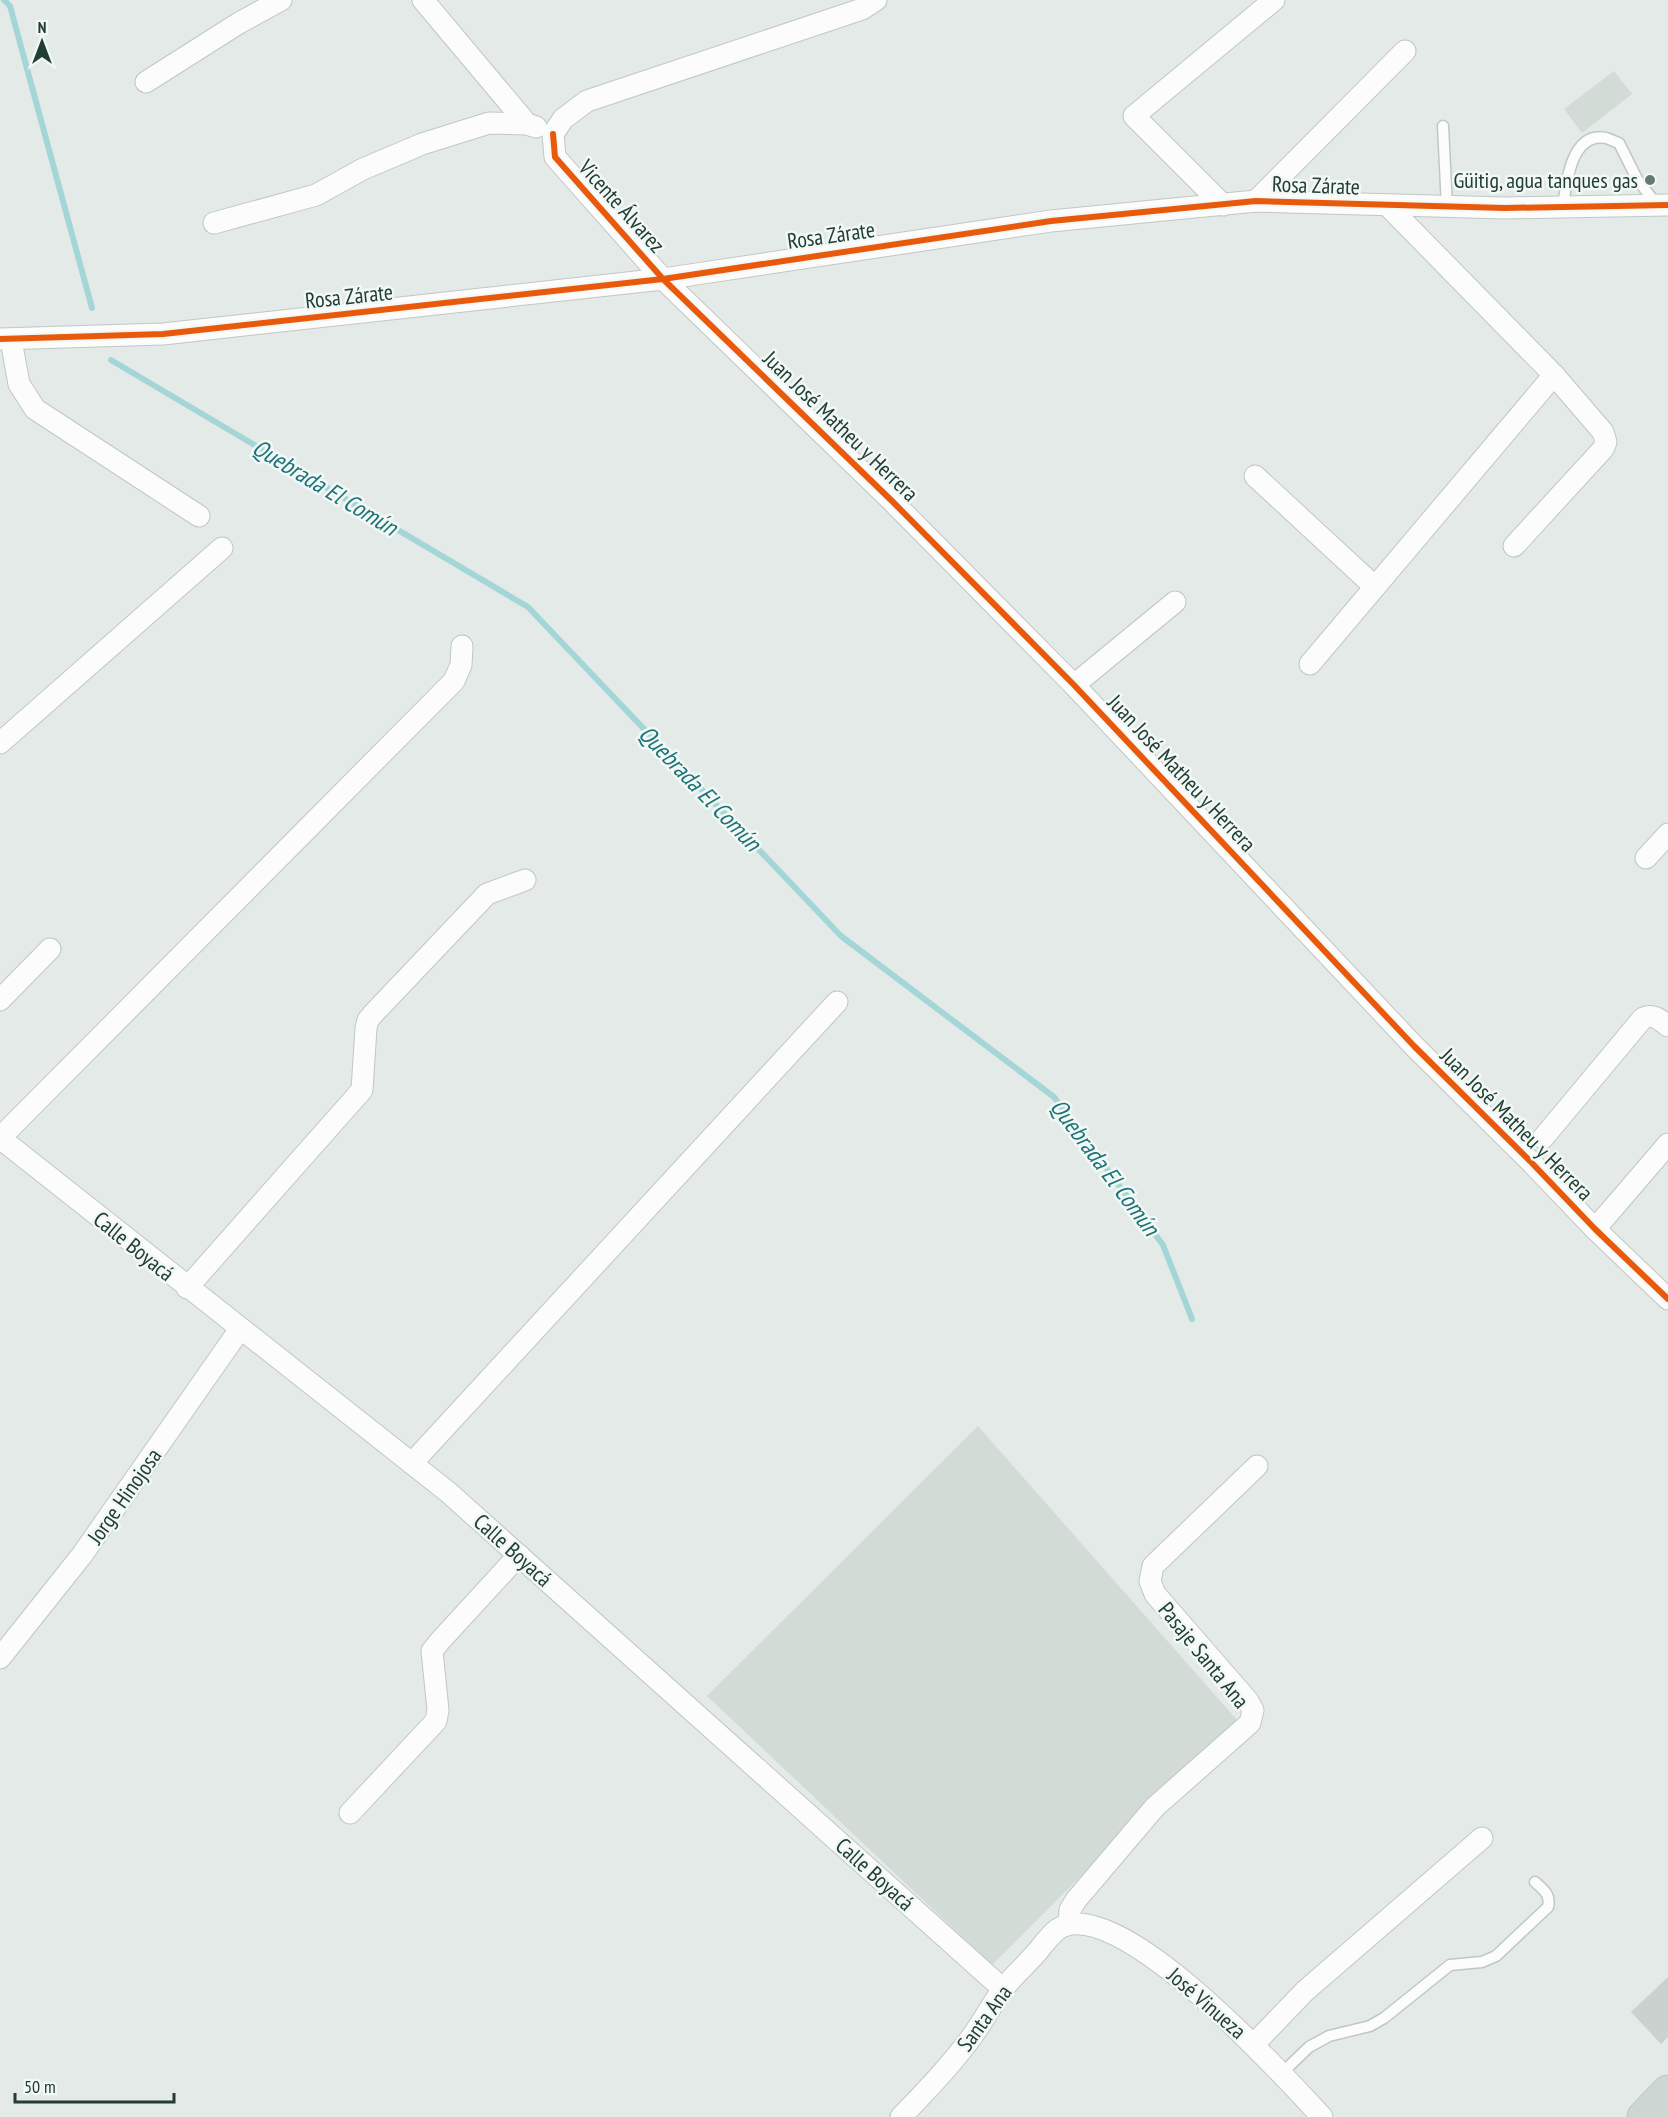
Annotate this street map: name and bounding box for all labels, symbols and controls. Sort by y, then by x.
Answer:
north arrow [12,12,72,72]
text: N [38,17,46,37]
street label: Vicente Álvarez [572,153,671,258]
place label: Güitig, agua tanques gas [1453,166,1638,194]
street label: Rosa Zárate [1272,169,1360,201]
marker: Güitig, agua tanques gas [1643,173,1657,187]
street label: Rosa Zárate [785,215,877,255]
street label: Rosa Zárate [304,277,394,315]
street label: Juan José Matheu y Herrera [757,344,924,507]
water label: Quebrada El Común [247,432,404,543]
street label: Juan José Matheu y Herrera [1101,688,1262,857]
water label: Quebrada El Común [632,718,769,859]
street label: Juan José Matheu y Herrera [1434,1041,1599,1206]
water label: Quebrada El Común [1043,1092,1167,1243]
street label: Calle Boyacá [88,1205,180,1287]
street label: Jorge Hinojosa [80,1443,167,1550]
street label: Calle Boyacá [468,1507,558,1593]
street label: Pasaje Santa Ana [1153,1596,1255,1714]
street label: Calle Boyacá [830,1831,920,1917]
street label: José Vinueza [1161,1961,1252,2045]
street label: Santa Ana [950,1979,1018,2057]
scale bar [15,2066,174,2104]
text: 50 m [24,2075,56,2098]

